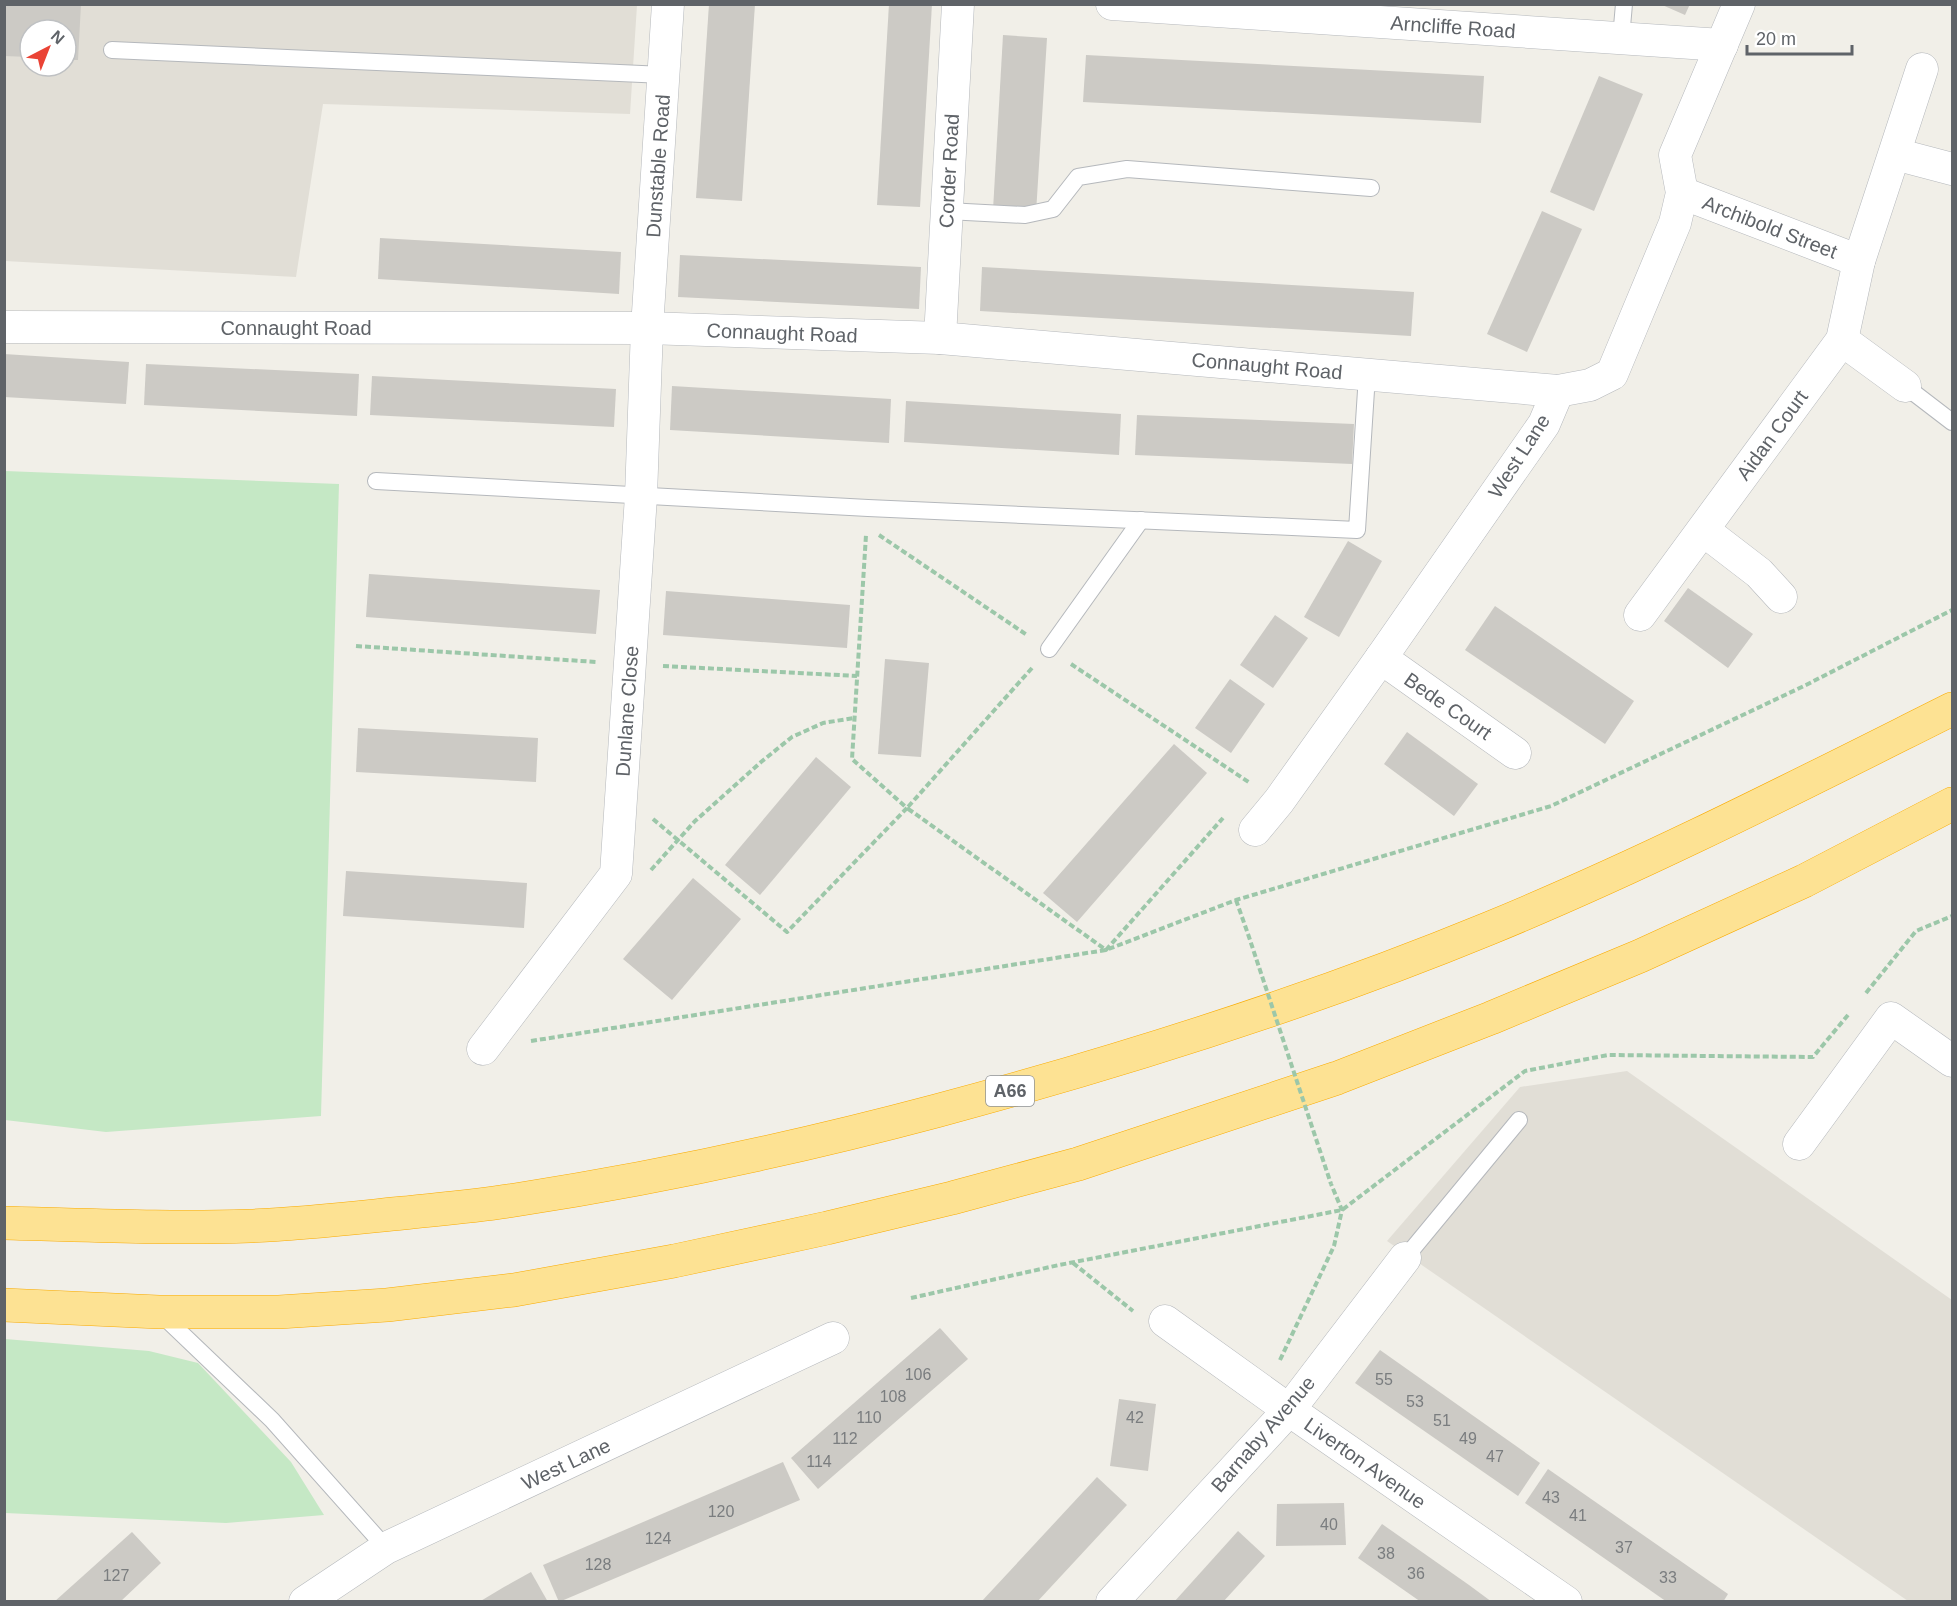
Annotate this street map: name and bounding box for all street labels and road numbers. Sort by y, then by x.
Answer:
street label: Arncliffe Road [1390,12,1516,42]
street label: Dunstable Road [642,94,674,238]
street label: Corder Road [935,113,963,229]
street label: Archibold Street [1700,191,1841,263]
street label: Connaught Road [220,317,372,339]
street label: Connaught Road [706,319,858,347]
street label: Connaught Road [1191,348,1343,384]
street label: Aidan Court [1732,385,1812,484]
street label: West Lane [1484,410,1554,502]
street label: Dunlane Close [611,645,643,777]
street label: Bede Court [1400,668,1496,744]
road number: A66 [986,1076,1034,1106]
street label: Barnaby Avenue [1207,1372,1319,1496]
street label: Liverton Avenue [1300,1413,1430,1513]
street label: West Lane [518,1434,614,1494]

